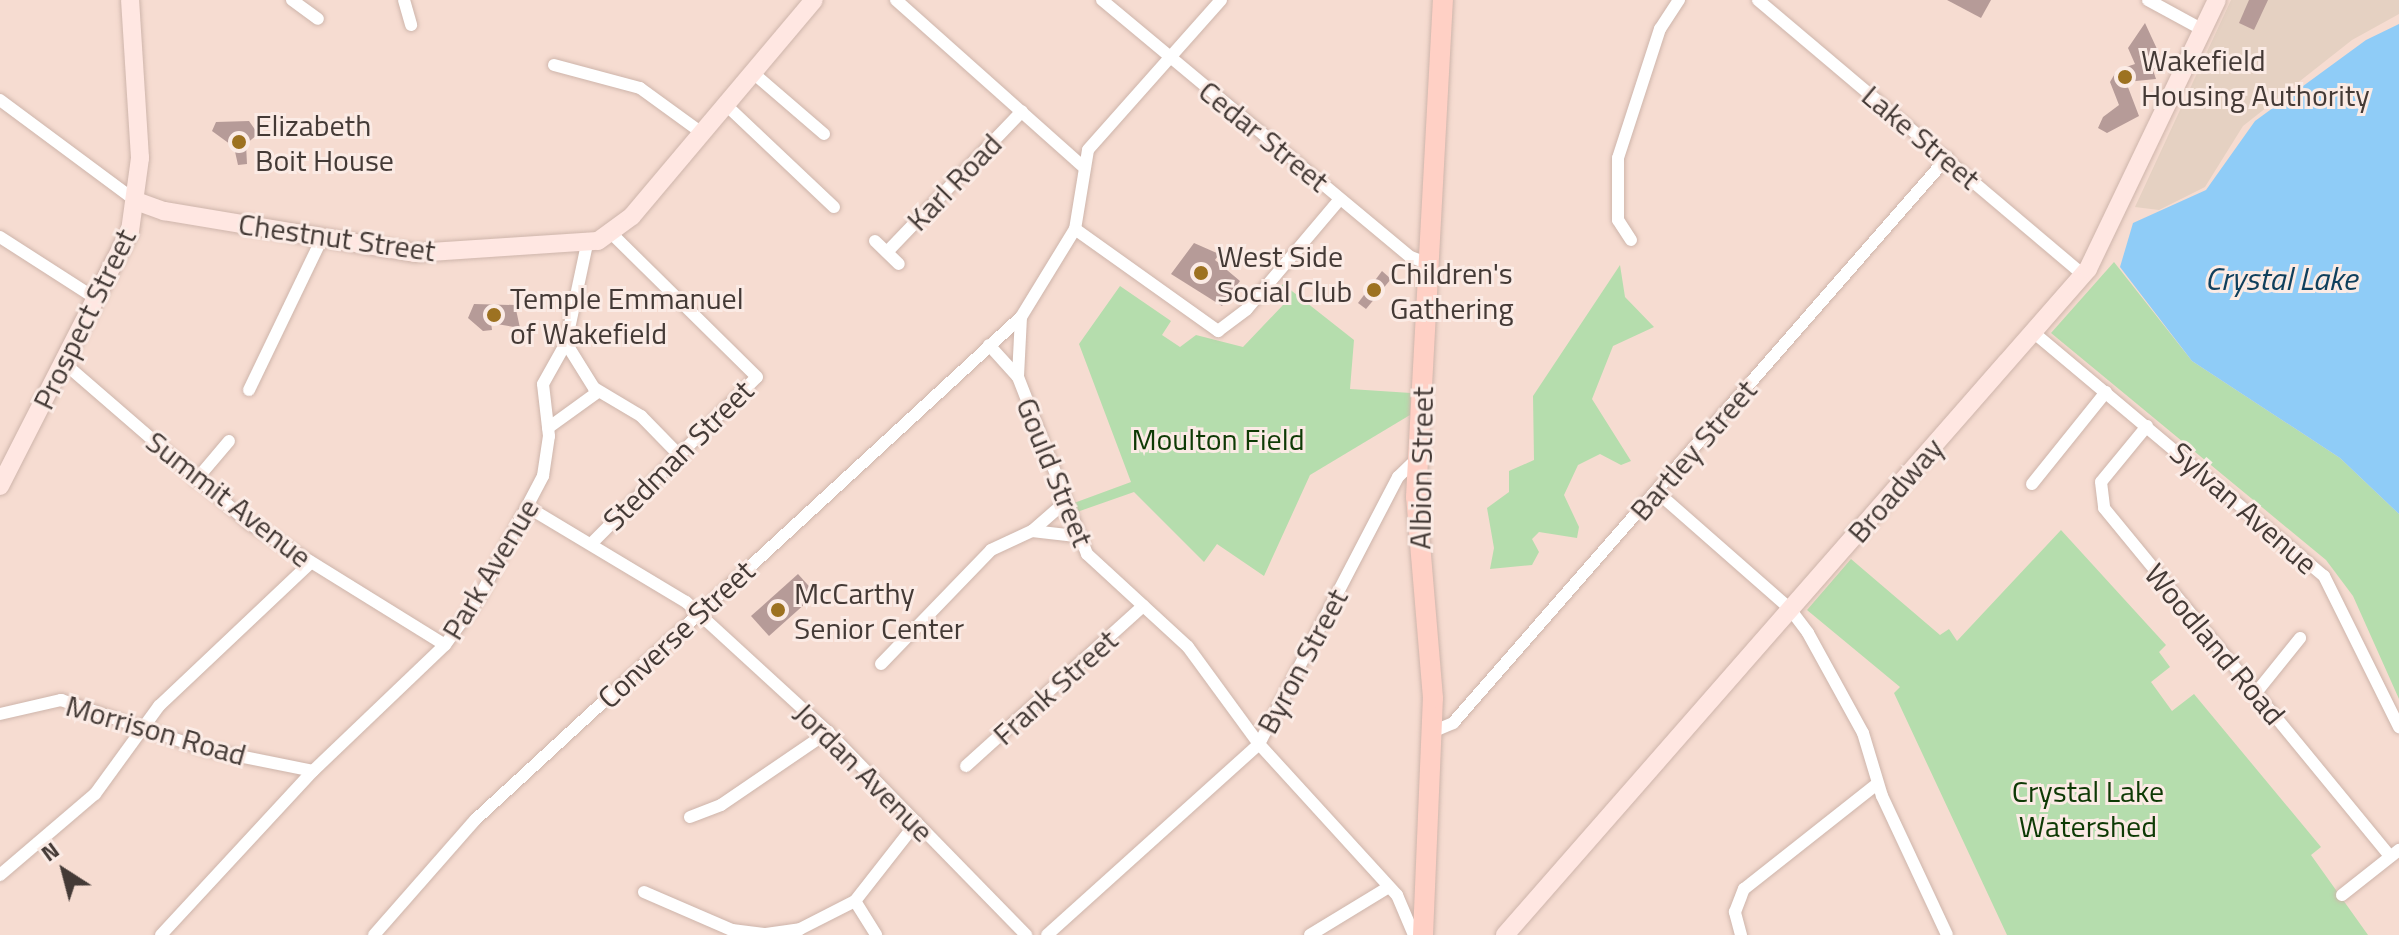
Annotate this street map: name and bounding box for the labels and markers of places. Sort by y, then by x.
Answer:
place label: Wakefield Housing Authority [2141,42,2370,112]
marker: Wakefield Housing Authority [2116,68,2134,86]
place label: Elizabeth Boit House [255,107,394,178]
marker: Elizabeth Boit House [230,133,248,151]
place label: West Side Social Club [1217,238,1352,308]
place label: Children's Gathering [1390,255,1514,326]
marker: West Side Social Club [1192,264,1210,282]
place label: Temple Emmanuel of Wakefield [510,280,744,350]
marker: Children's Gathering [1365,281,1383,299]
marker: Temple Emmanuel of Wakefield [485,306,503,324]
place label: McCarthy Senior Center [794,575,964,646]
marker: McCarthy Senior Center [769,601,787,619]

